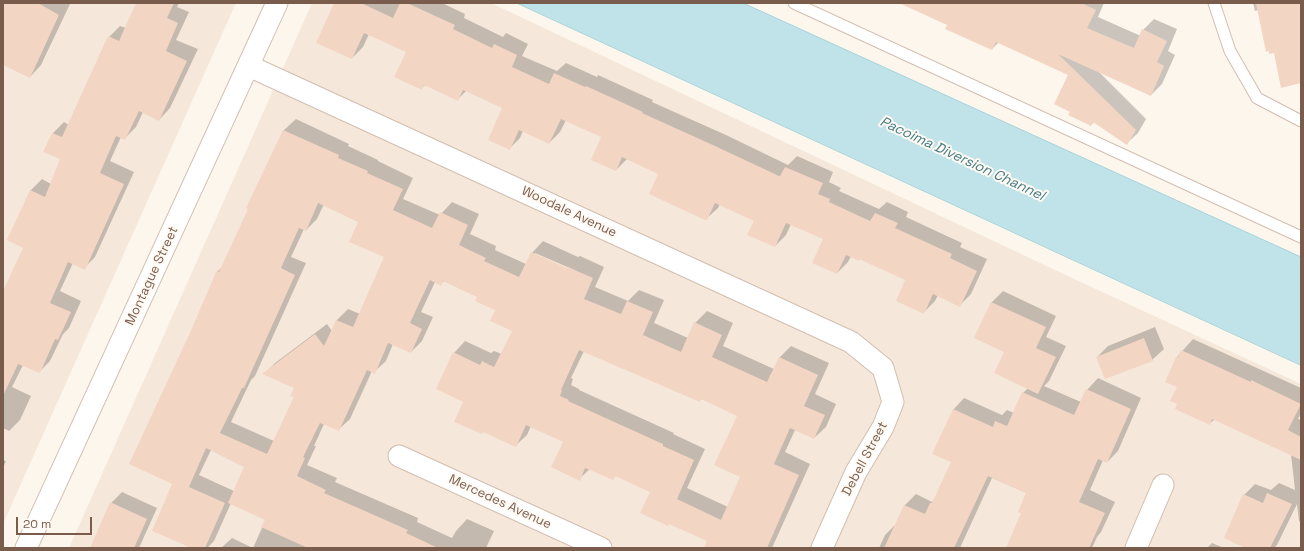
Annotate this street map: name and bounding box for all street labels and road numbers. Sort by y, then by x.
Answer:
street label: Woodale Avenue [519,183,619,241]
street label: Montague Street [122,224,182,328]
street label: Debell Street [839,419,891,499]
street label: Mercedes Avenue [446,471,554,533]

